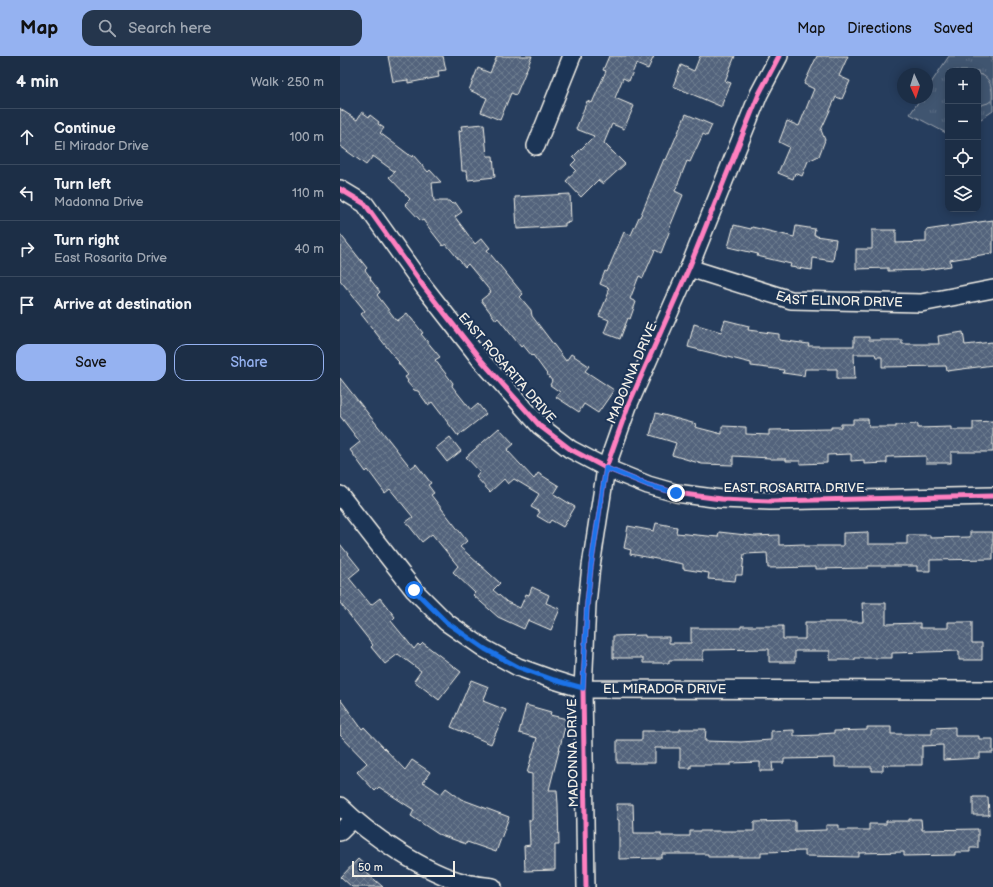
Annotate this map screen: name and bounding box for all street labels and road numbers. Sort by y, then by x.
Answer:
street label: EAST ELINOR DRIVE [774,288,903,311]
street label: EAST ROSARITA DRIVE [455,310,560,427]
street label: MADONNA DRIVE [603,319,661,426]
street label: EAST ROSARITA DRIVE [724,480,865,496]
street label: EL MIRADOR DRIVE [603,681,727,697]
street label: MADONNA DRIVE [564,698,582,808]

